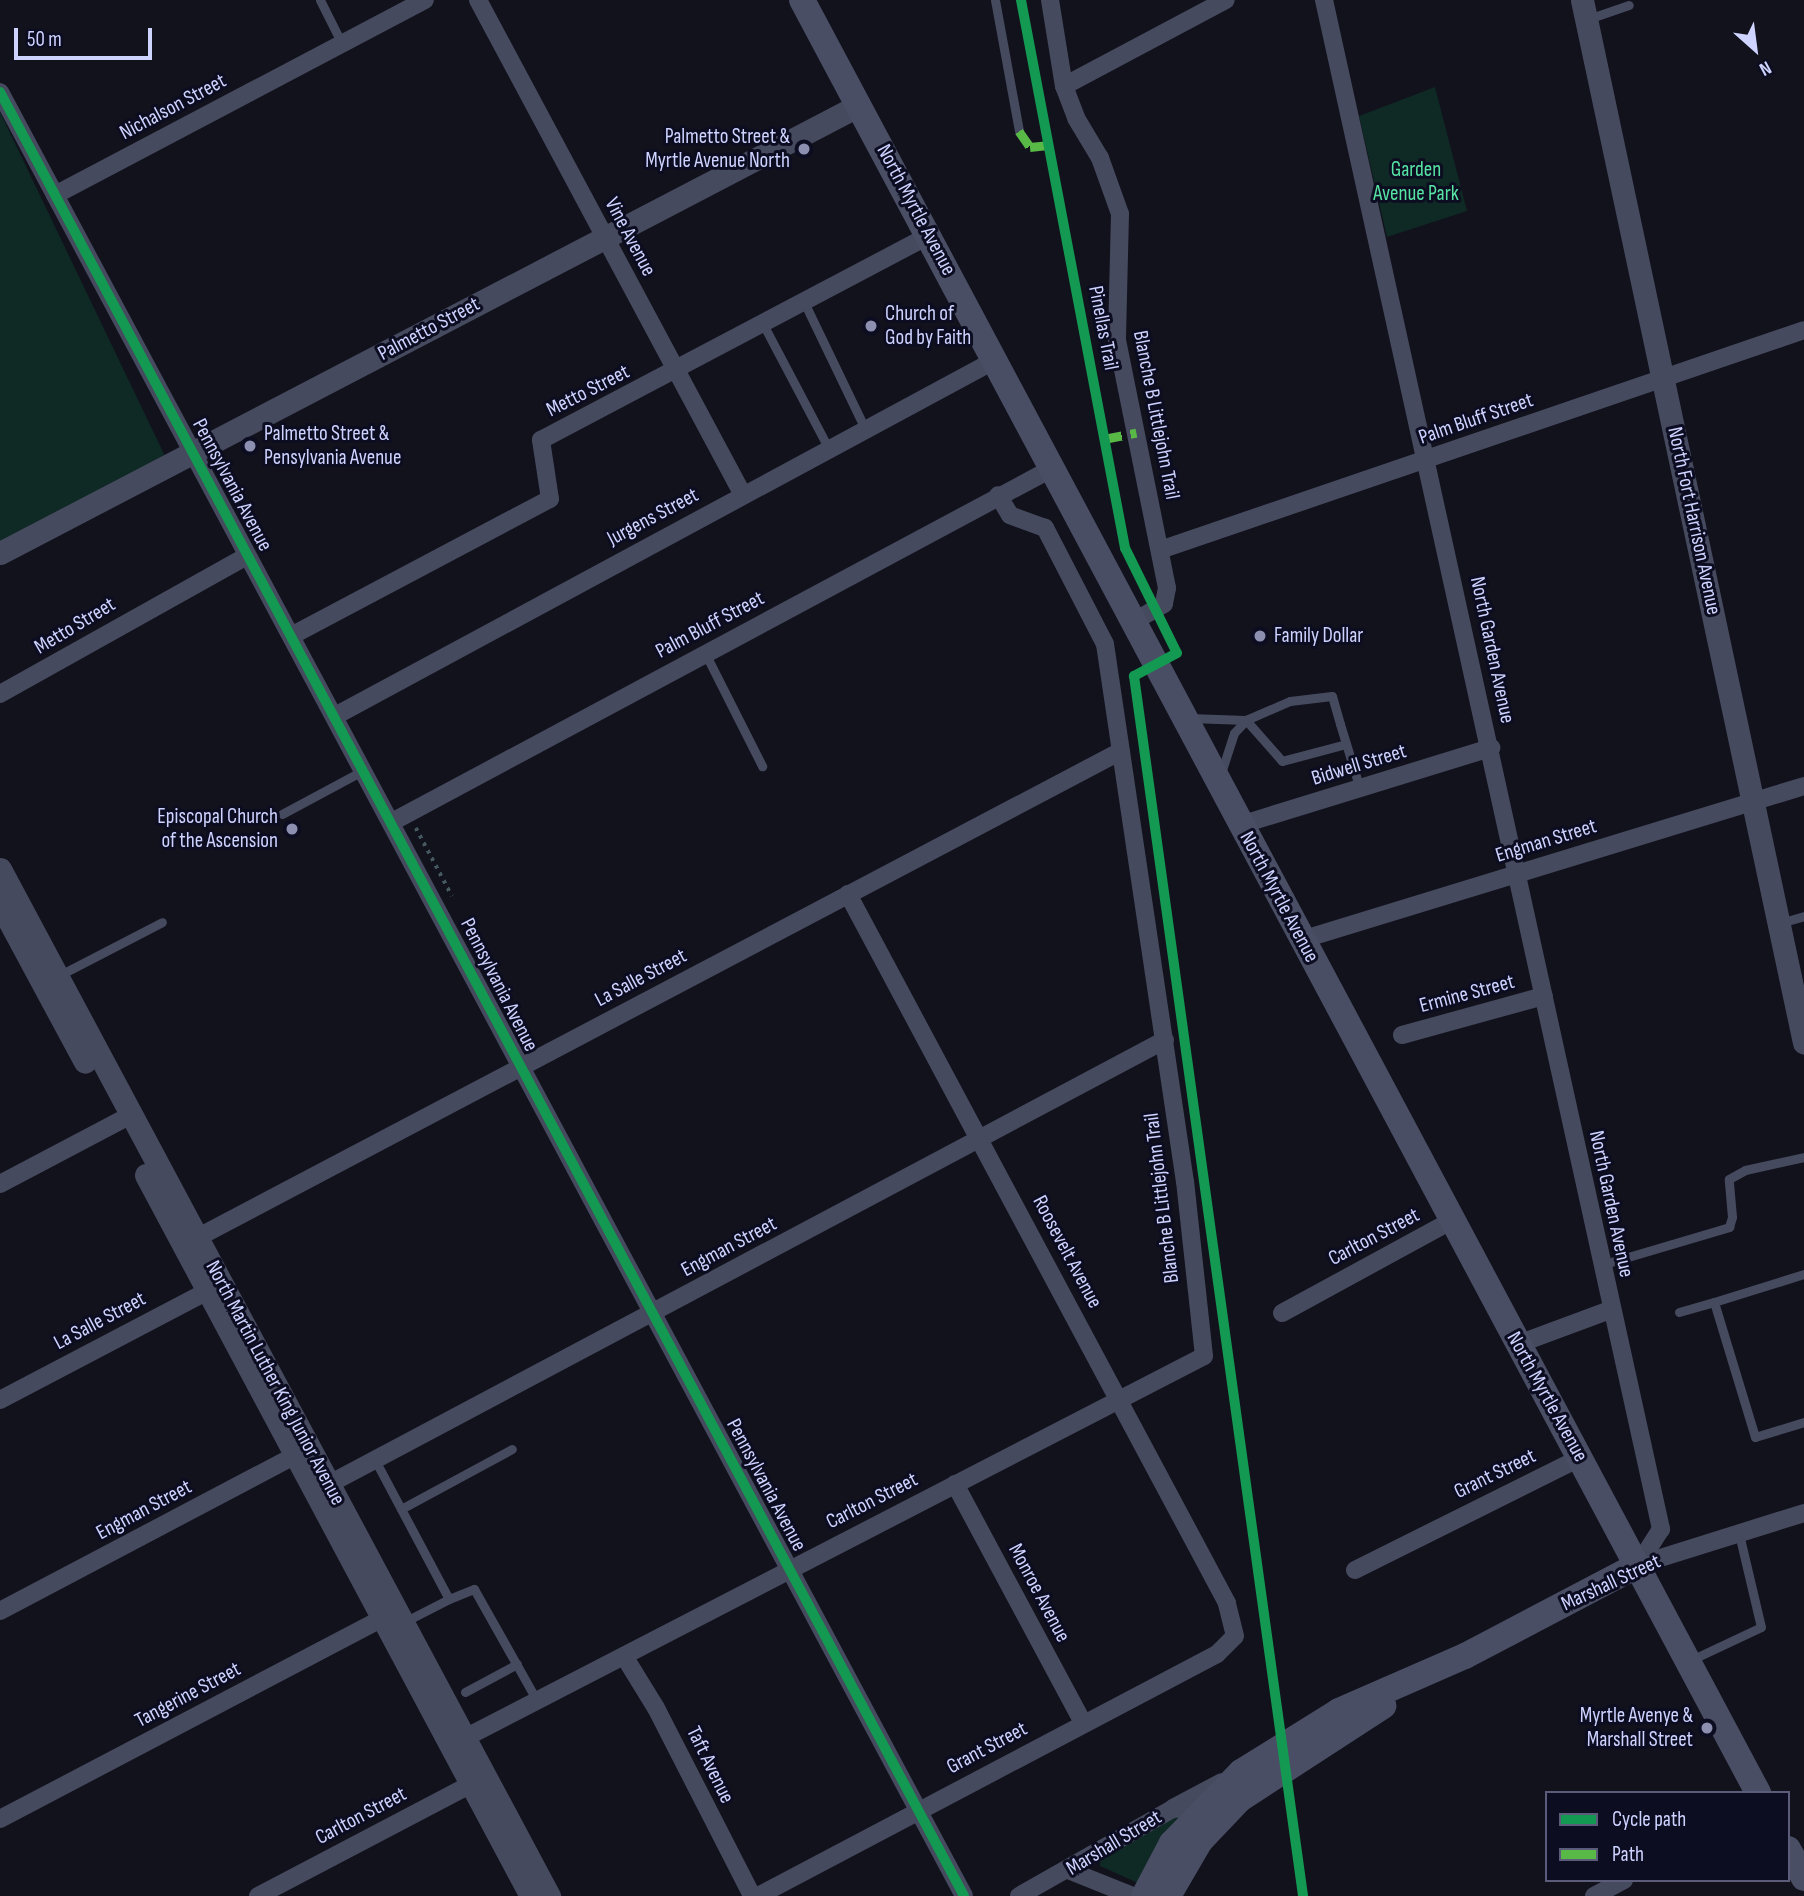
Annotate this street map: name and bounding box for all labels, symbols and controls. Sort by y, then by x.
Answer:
scale bar [18,14,156,58]
north arrow [1720,14,1790,84]
text: 50 m [27,27,62,52]
text: N [1755,55,1775,81]
street label: Nichalson Street [115,68,231,146]
place label: Palmetto Street & Myrtle Avenue North [645,124,790,174]
street label: North Myrtle Avenue [871,140,961,280]
marker: Palmetto Street & Myrtle Avenue North [796,141,812,157]
park label: Garden Avenue Park [1373,157,1459,207]
street label: Vine Avenue [599,193,661,281]
street label: Pinellas Trail [1082,284,1124,372]
street label: Palmetto Street [374,292,484,366]
place label: Church of God by Faith [885,301,971,351]
marker: Church of God by Faith [863,318,879,334]
street label: Blanche B Littlejohn Trail [1127,329,1185,501]
street label: Metto Street [542,359,634,423]
street label: Palm Bluff Street [1416,388,1536,450]
street label: Pennsylvania Avenue [187,414,277,556]
place label: Palmetto Street & Pensylvania Avenue [264,421,401,471]
street label: North Fort Harrison Avenue [1662,425,1726,617]
marker: Palmetto Street & Pensylvania Avenue [242,438,258,454]
street label: Jurgens Street [603,483,703,551]
street label: North Garden Avenue [1464,574,1520,726]
street label: Palm Bluff Street [651,586,769,664]
street label: Metto Street [30,592,120,660]
place label: Family Dollar [1274,623,1363,649]
marker: Family Dollar [1252,628,1268,644]
street label: Bidwell Street [1309,739,1409,791]
place label: Episcopal Church of the Ascension [157,804,278,854]
street label: Engman Street [1492,814,1600,868]
marker: Episcopal Church of the Ascension [284,821,300,837]
street label: North Myrtle Avenue [1234,827,1324,967]
street label: Pennsylvania Avenue [455,914,543,1056]
street label: La Salle Street [591,943,691,1013]
street label: Ermine Street [1417,969,1517,1019]
street label: Blanche B Littlejohn Trail [1139,1111,1185,1285]
street label: North Garden Avenue [1583,1128,1639,1280]
street label: Roosevelt Avenue [1027,1191,1107,1313]
street label: Carlton Street [1324,1203,1424,1271]
street label: Engman Street [677,1211,781,1283]
street label: North Martin Luther King Junior Avenue [200,1256,350,1510]
street label: La Salle Street [50,1286,150,1356]
street label: North Myrtle Avenue [1501,1328,1593,1466]
street label: Pennsylvania Avenue [721,1414,811,1556]
street label: Grant Street [1450,1443,1540,1505]
street label: Carlton Street [822,1467,922,1535]
street label: Engman Street [92,1474,196,1546]
street label: Monroe Avenue [1003,1540,1075,1646]
street label: Marshall Street [1557,1549,1665,1617]
street label: Tangerine Street [131,1657,245,1733]
place label: Myrtle Avenye & Marshall Street [1580,1703,1693,1753]
street label: Grant Street [942,1716,1032,1780]
marker: Myrtle Avenye & Marshall Street [1699,1720,1715,1736]
street label: Taft Avenue [681,1722,739,1808]
street label: Carlton Street [311,1782,411,1850]
legend [1545,1791,1790,1882]
street label: Marshall Street [1062,1805,1166,1881]
text: Cycle path [1612,1807,1686,1832]
text: Path [1612,1842,1644,1867]

